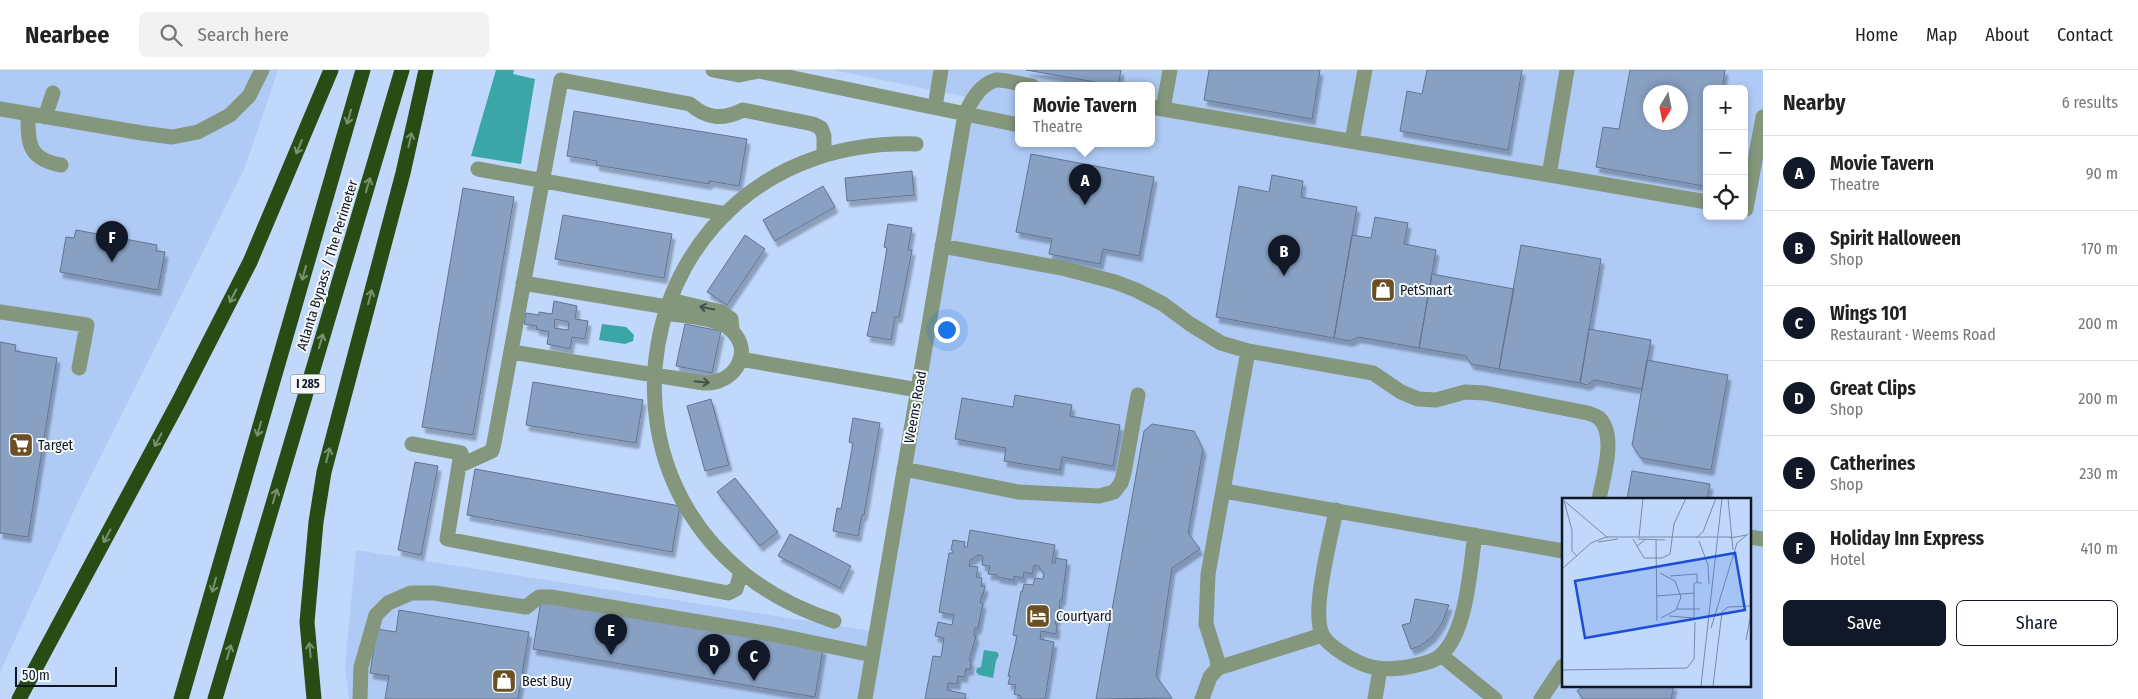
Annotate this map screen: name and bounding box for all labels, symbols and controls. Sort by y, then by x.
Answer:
search box [139,12,489,57]
text: Nearbee [25,21,109,49]
icon: search [157,21,185,49]
text: Search here [197,23,289,46]
text: Home [1855,24,1898,46]
text: Map [1926,24,1957,46]
text: About [1985,24,2029,46]
text: Contact [2057,24,2113,46]
popup [1015,82,1155,147]
north arrow [1643,85,1688,130]
map controls [1703,85,1748,220]
button: + [1703,85,1748,130]
text: Nearby [1783,90,1845,116]
text: 6 results [2062,93,2118,112]
text: Movie Tavern [1033,94,1137,117]
one-way arrow [344,108,354,124]
text: Theatre [1033,117,1083,136]
button: − [1703,130,1748,175]
one-way arrow [406,133,415,149]
one-way arrow [293,139,303,154]
text: Movie Tavern [1830,152,1934,175]
pin: A [1069,164,1101,205]
text: A [1795,164,1803,183]
text: 90 m [2086,164,2118,183]
button: locate [1703,175,1748,220]
text: Theatre [1830,175,1880,194]
one-way arrow [363,177,373,193]
street label: Atlanta Bypass / The Perimeter [293,178,362,352]
pin: F [96,221,128,262]
text: Spirit Halloween [1830,227,1961,250]
pin: B [1268,235,1300,276]
text: B [1795,239,1803,258]
text: 170 m [2081,239,2118,258]
text: Shop [1830,250,1863,269]
one-way arrow [299,265,309,281]
shop icon: PetSmart [1370,277,1396,303]
place label: PetSmart [1400,282,1453,299]
one-way arrow [228,288,238,303]
one-way arrow [365,290,375,306]
text: Wings 101 [1830,302,1907,325]
one-way arrow [699,303,715,313]
text: C [1795,314,1803,333]
text: 200 m [2078,314,2118,333]
your location [934,317,960,343]
text: Restaurant · Weems Road [1830,325,1996,344]
one-way arrow [317,333,327,349]
street label: Weems Road [901,370,930,445]
road number: I 285 [290,374,326,394]
one-way arrow [694,377,710,387]
text: Great Clips [1830,377,1916,400]
text: D [1794,389,1804,408]
text: 200 m [2078,389,2118,408]
text: Shop [1830,400,1863,419]
one-way arrow [254,421,264,437]
supermarket icon: Target [8,432,34,458]
one-way arrow [153,432,163,447]
place label: Target [38,437,74,454]
one-way arrow [324,447,333,463]
text: Catherines [1830,452,1915,475]
text: E [1795,464,1803,483]
text: 230 m [2079,464,2118,483]
text: Shop [1830,475,1863,494]
one-way arrow [270,489,280,505]
inset map [1562,498,1750,686]
text: Holiday Inn Express [1830,527,1984,550]
one-way arrow [102,528,112,543]
text: F [1795,539,1803,558]
text: 410 m [2080,539,2118,558]
text: Hotel [1830,550,1865,569]
one-way arrow [209,577,219,593]
button: Save [1783,600,1946,646]
button: Share [1956,600,2118,646]
hotel icon: Courtyard [1025,603,1051,629]
place label: Courtyard [1056,608,1112,625]
pin: E [595,614,627,655]
pin: D [698,634,730,675]
pin: C [738,640,770,681]
one-way arrow [305,643,314,659]
one-way arrow [224,645,234,661]
scale bar [15,664,118,687]
text: 50 m [22,667,50,684]
shop icon: Best Buy [491,668,517,694]
place label: Best Buy [522,673,572,690]

